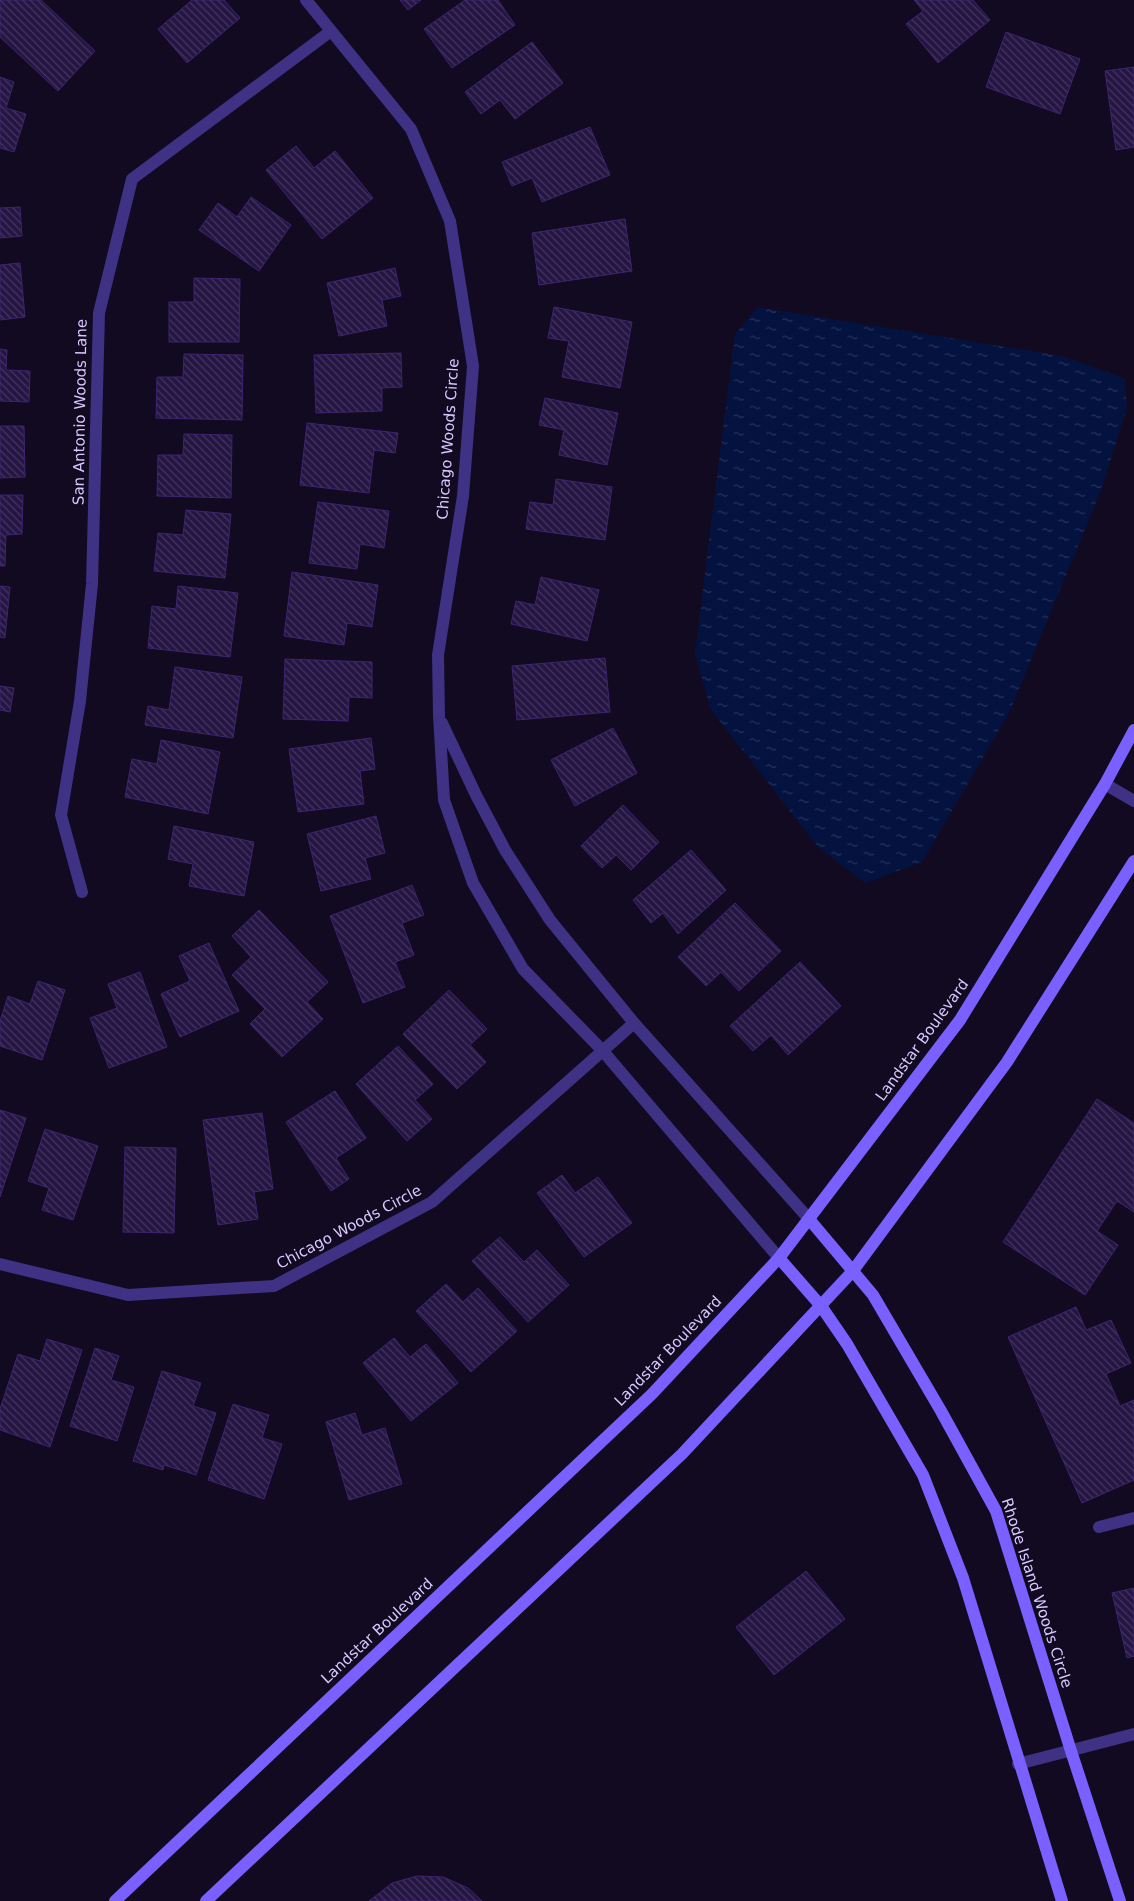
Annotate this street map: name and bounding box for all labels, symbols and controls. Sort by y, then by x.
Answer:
street label: San Antonio Woods Lane [69,319,91,505]
street label: Chicago Woods Circle [433,358,463,520]
street label: Landstar Boulevard [872,976,972,1104]
street label: Chicago Woods Circle [273,1181,425,1273]
street label: Landstar Boulevard [611,1292,725,1410]
street label: Rhode Island Woods Circle [998,1496,1076,1690]
street label: Landstar Boulevard [317,1575,437,1687]

